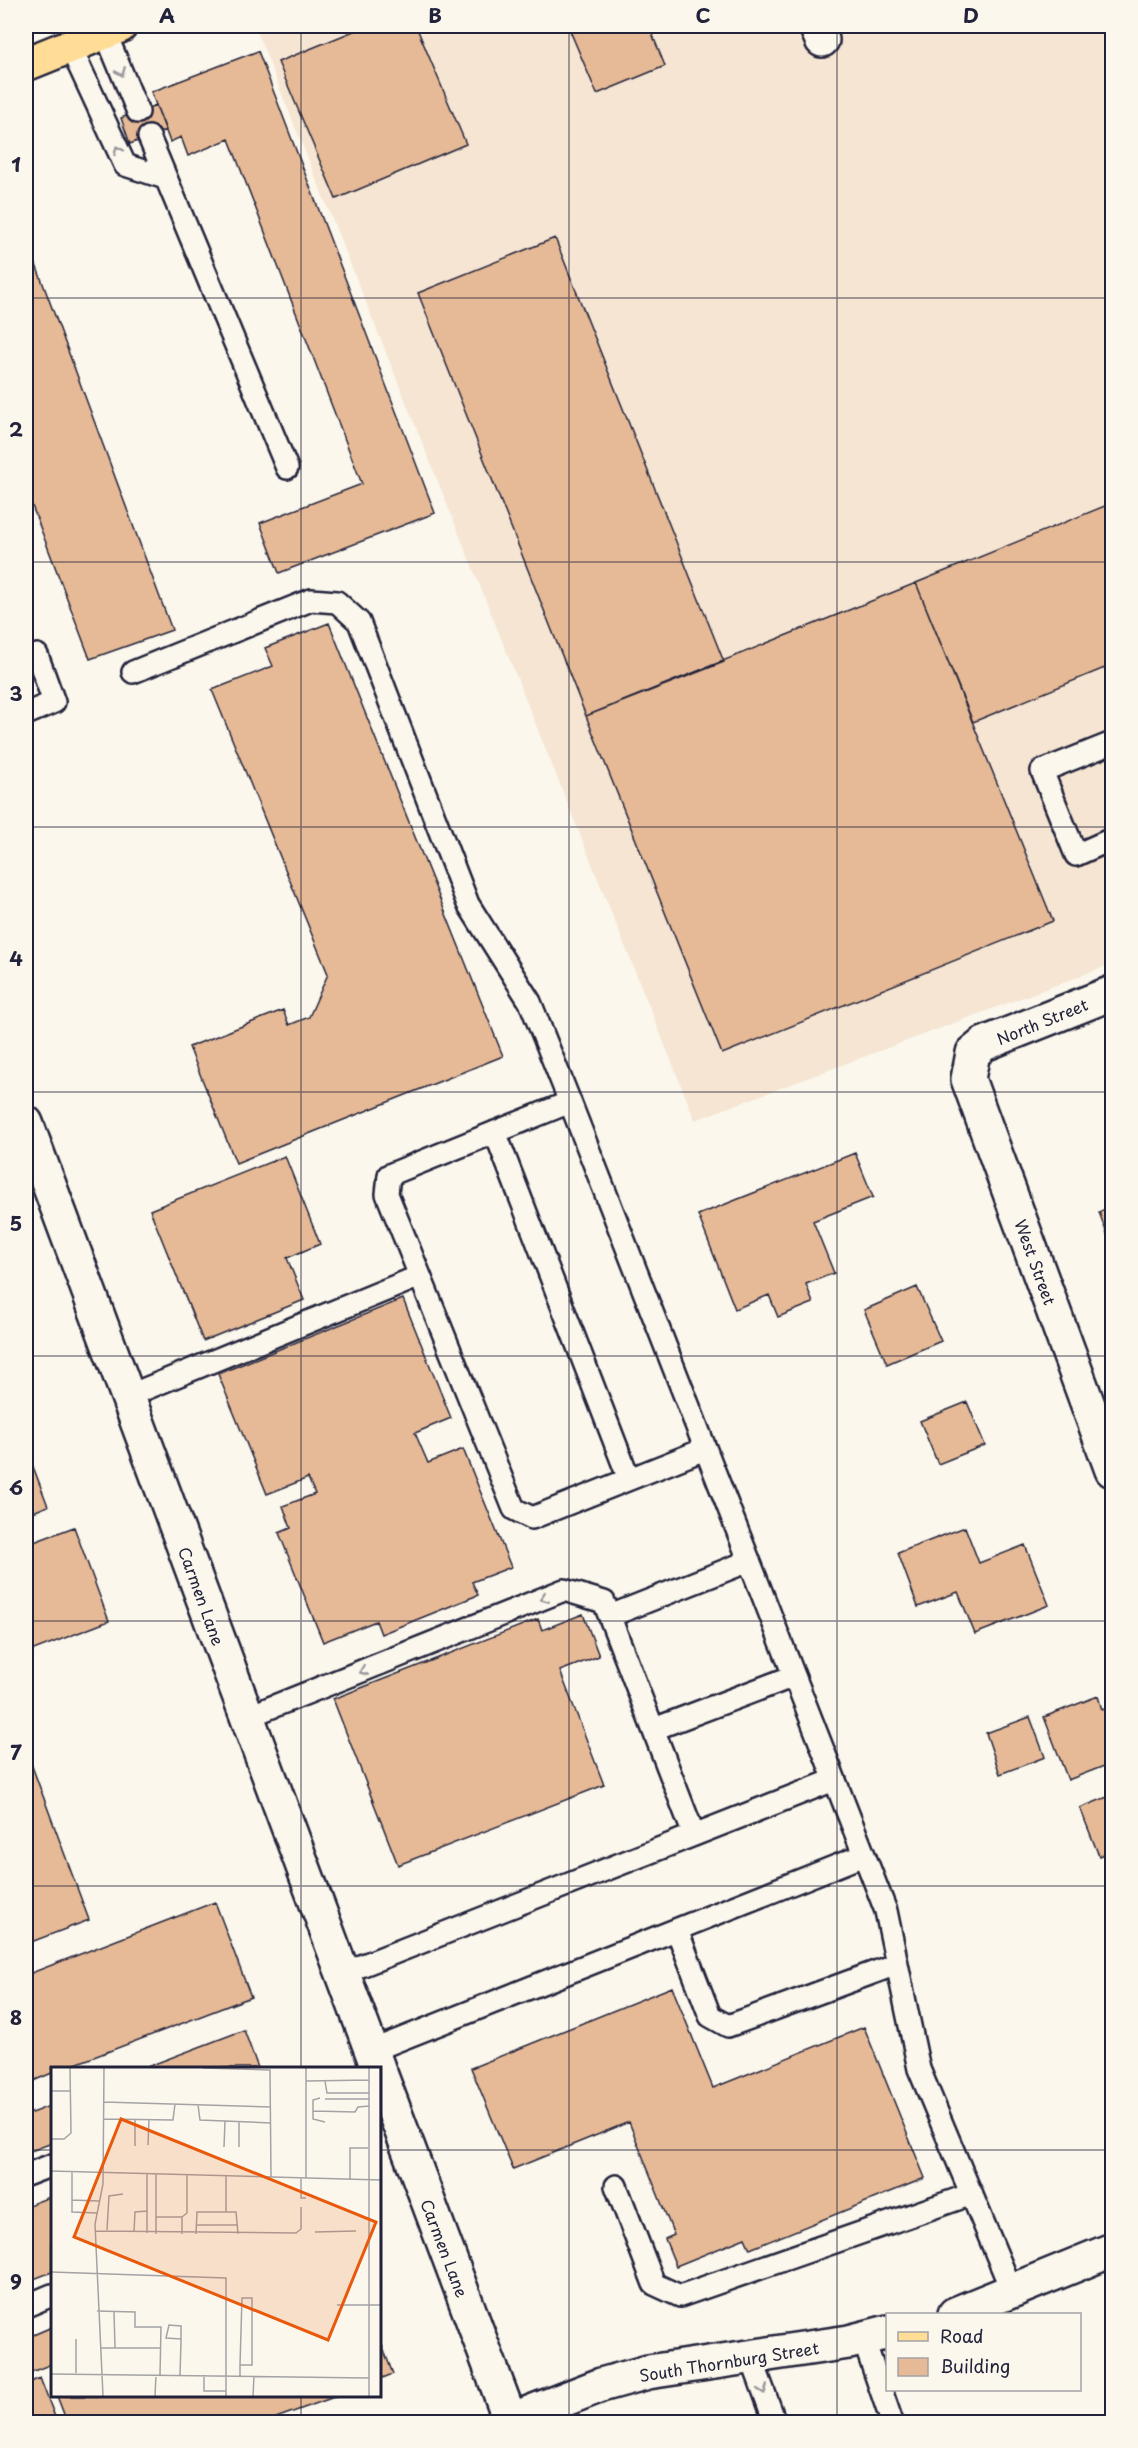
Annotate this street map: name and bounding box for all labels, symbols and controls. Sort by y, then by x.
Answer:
text: A [159,0,175,30]
text: B [428,0,442,30]
text: C [695,0,711,30]
text: D [963,0,979,30]
one-way arrow [114,65,126,76]
one-way arrow [113,146,125,157]
text: 1 [11,149,21,179]
text: 2 [9,414,23,444]
text: 3 [9,678,23,708]
text: 4 [9,943,23,973]
street label: North Street [993,992,1092,1050]
text: 5 [10,1208,22,1238]
street label: West Street [1009,1216,1063,1309]
text: 6 [9,1472,23,1502]
street label: Carmen Lane [173,1543,231,1649]
one-way arrow [539,1591,550,1603]
one-way arrow [358,1664,369,1676]
text: 7 [10,1737,22,1767]
text: 8 [10,2002,22,2032]
inset map [51,2067,381,2397]
street label: Carmen Lane [415,2195,475,2301]
text: 9 [10,2266,22,2296]
legend [886,2313,1081,2391]
text: Road [940,2322,984,2349]
street label: South Thornburg Street [638,2335,821,2387]
text: Building [940,2352,1010,2379]
one-way arrow [756,2384,768,2395]

